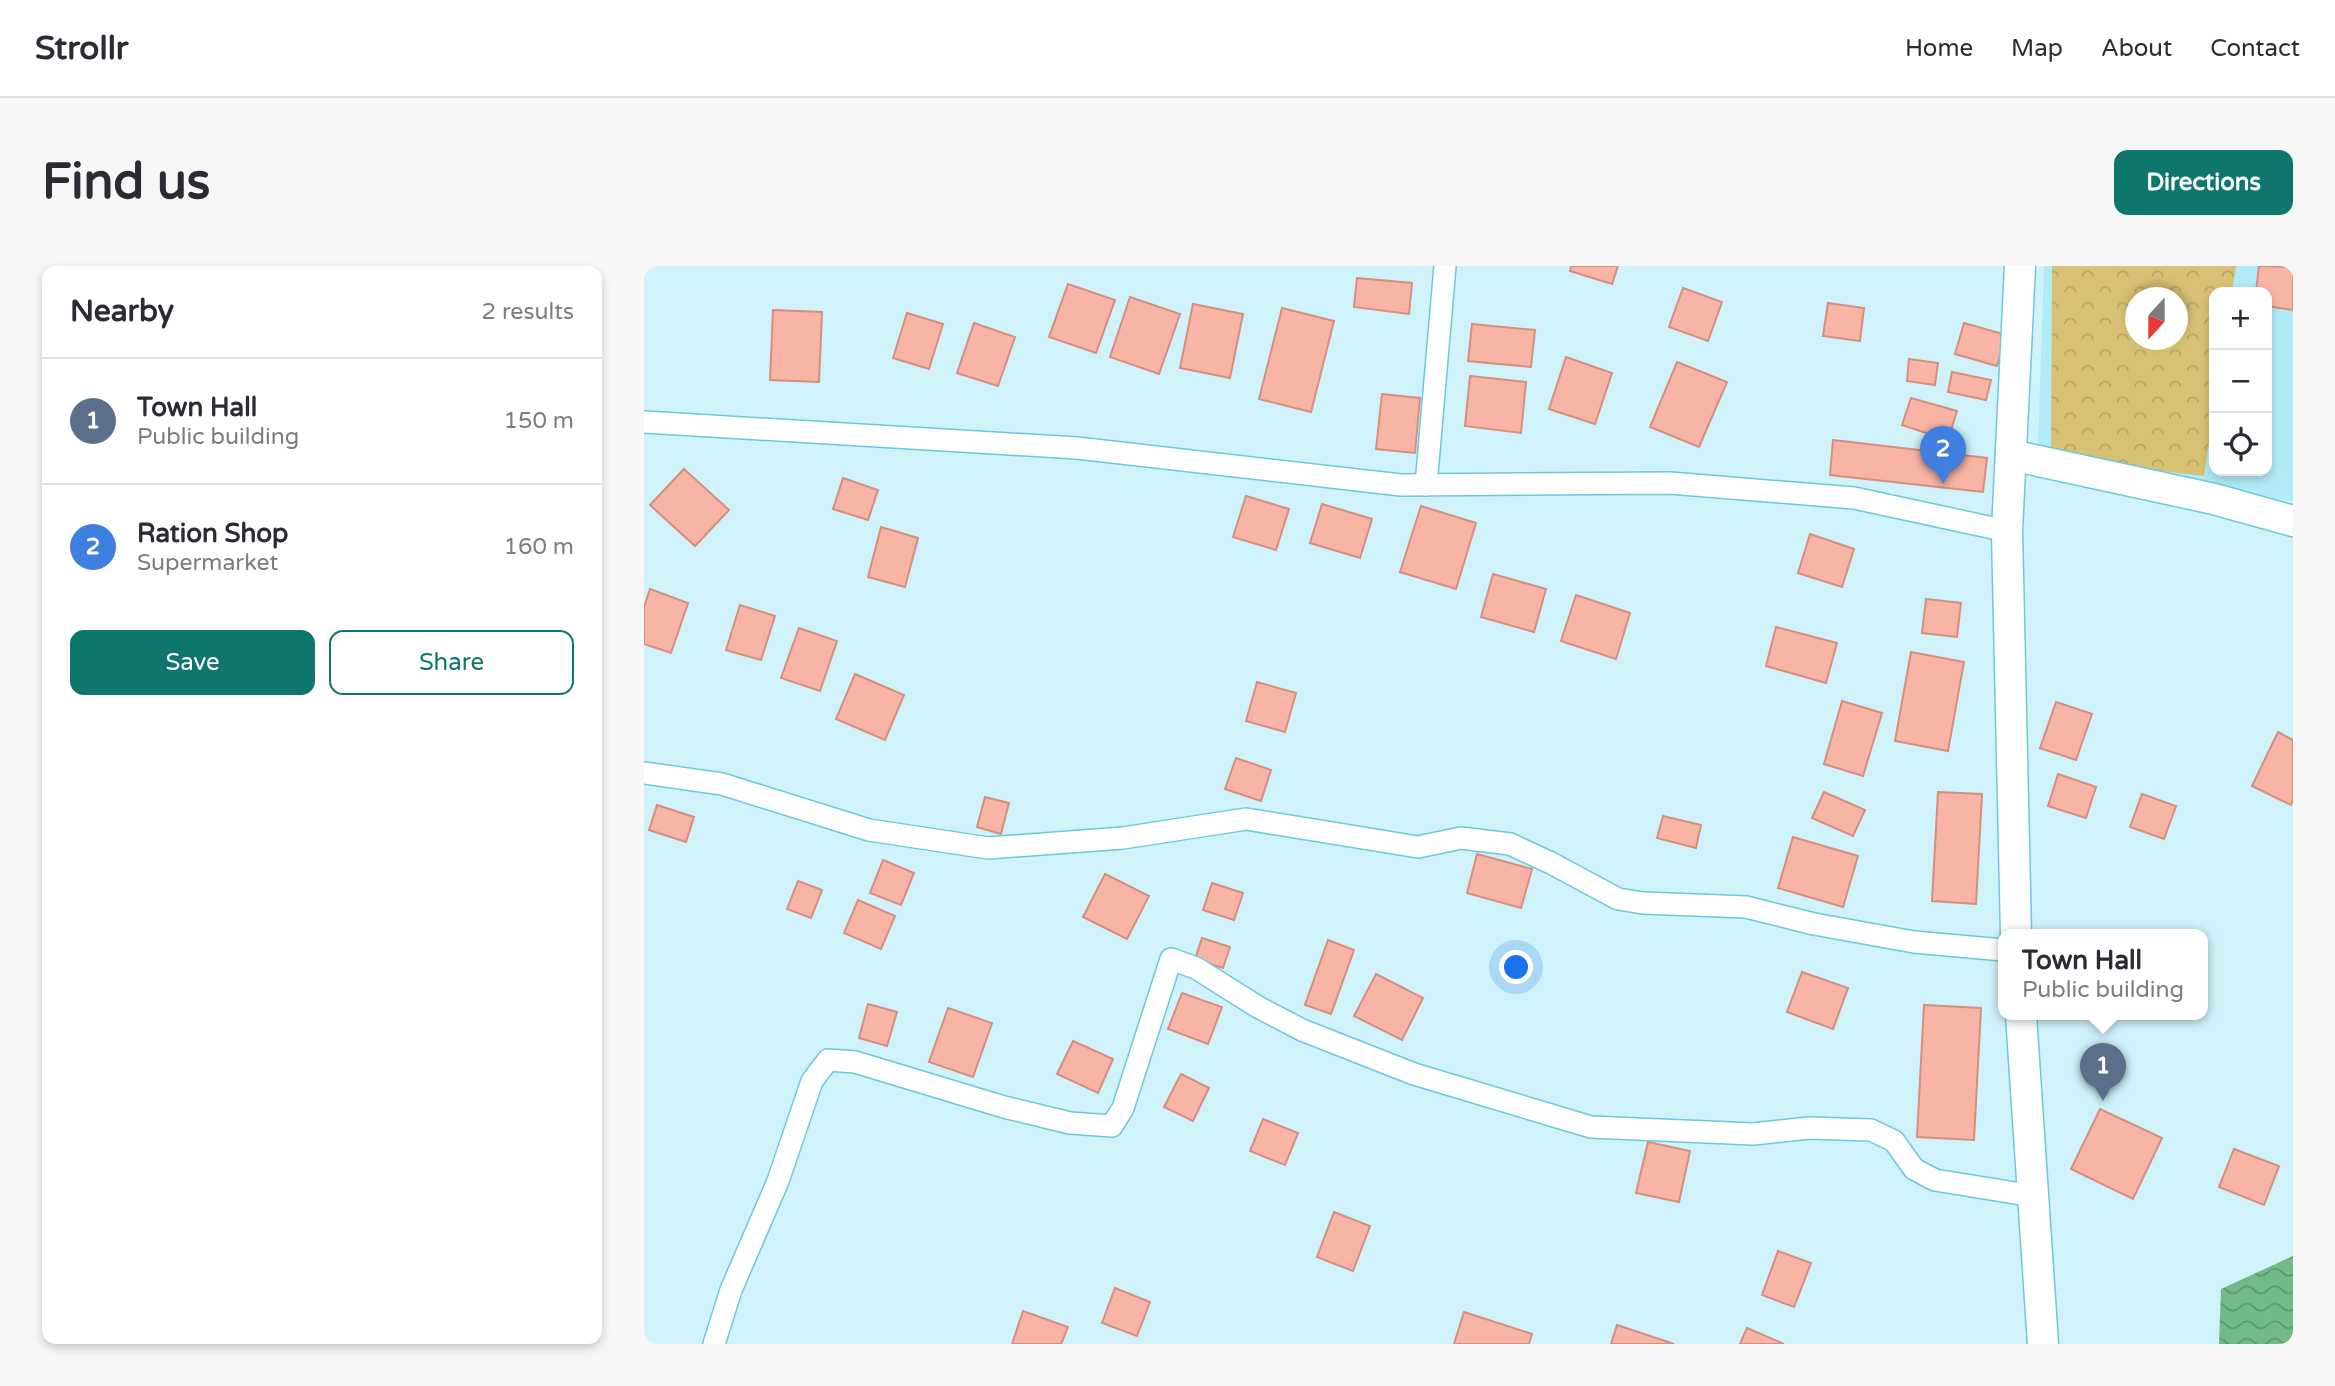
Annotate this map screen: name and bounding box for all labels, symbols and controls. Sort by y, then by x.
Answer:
text: Strollr [35,29,129,68]
text: Home [1905,34,1973,63]
text: Map [2011,34,2063,63]
text: About [2101,34,2172,63]
text: Contact [2210,34,2300,63]
button: Directions [2114,150,2293,215]
text: Find us [42,153,210,212]
north arrow [2125,287,2188,350]
map controls [2209,287,2272,476]
button: + [2209,287,2272,350]
text: Nearby [70,293,174,330]
text: 2 results [481,298,574,326]
button: − [2209,350,2272,413]
text: Town Hall [137,392,257,423]
text: 1 [86,407,100,435]
text: 150 m [504,407,574,435]
button: locate [2209,413,2272,476]
text: Public building [137,423,299,451]
pin: 2 [1920,426,1966,484]
text: Ration Shop [137,518,288,549]
text: 2 [86,533,100,561]
text: 160 m [504,533,574,561]
text: Supermarket [137,549,278,577]
button: Save [70,630,315,695]
button: Share [329,630,574,695]
popup [1998,929,2208,1020]
text: Town Hall [2022,945,2142,976]
your location [1499,950,1533,984]
text: Public building [2022,976,2184,1004]
pin: 1 [2080,1043,2126,1101]

